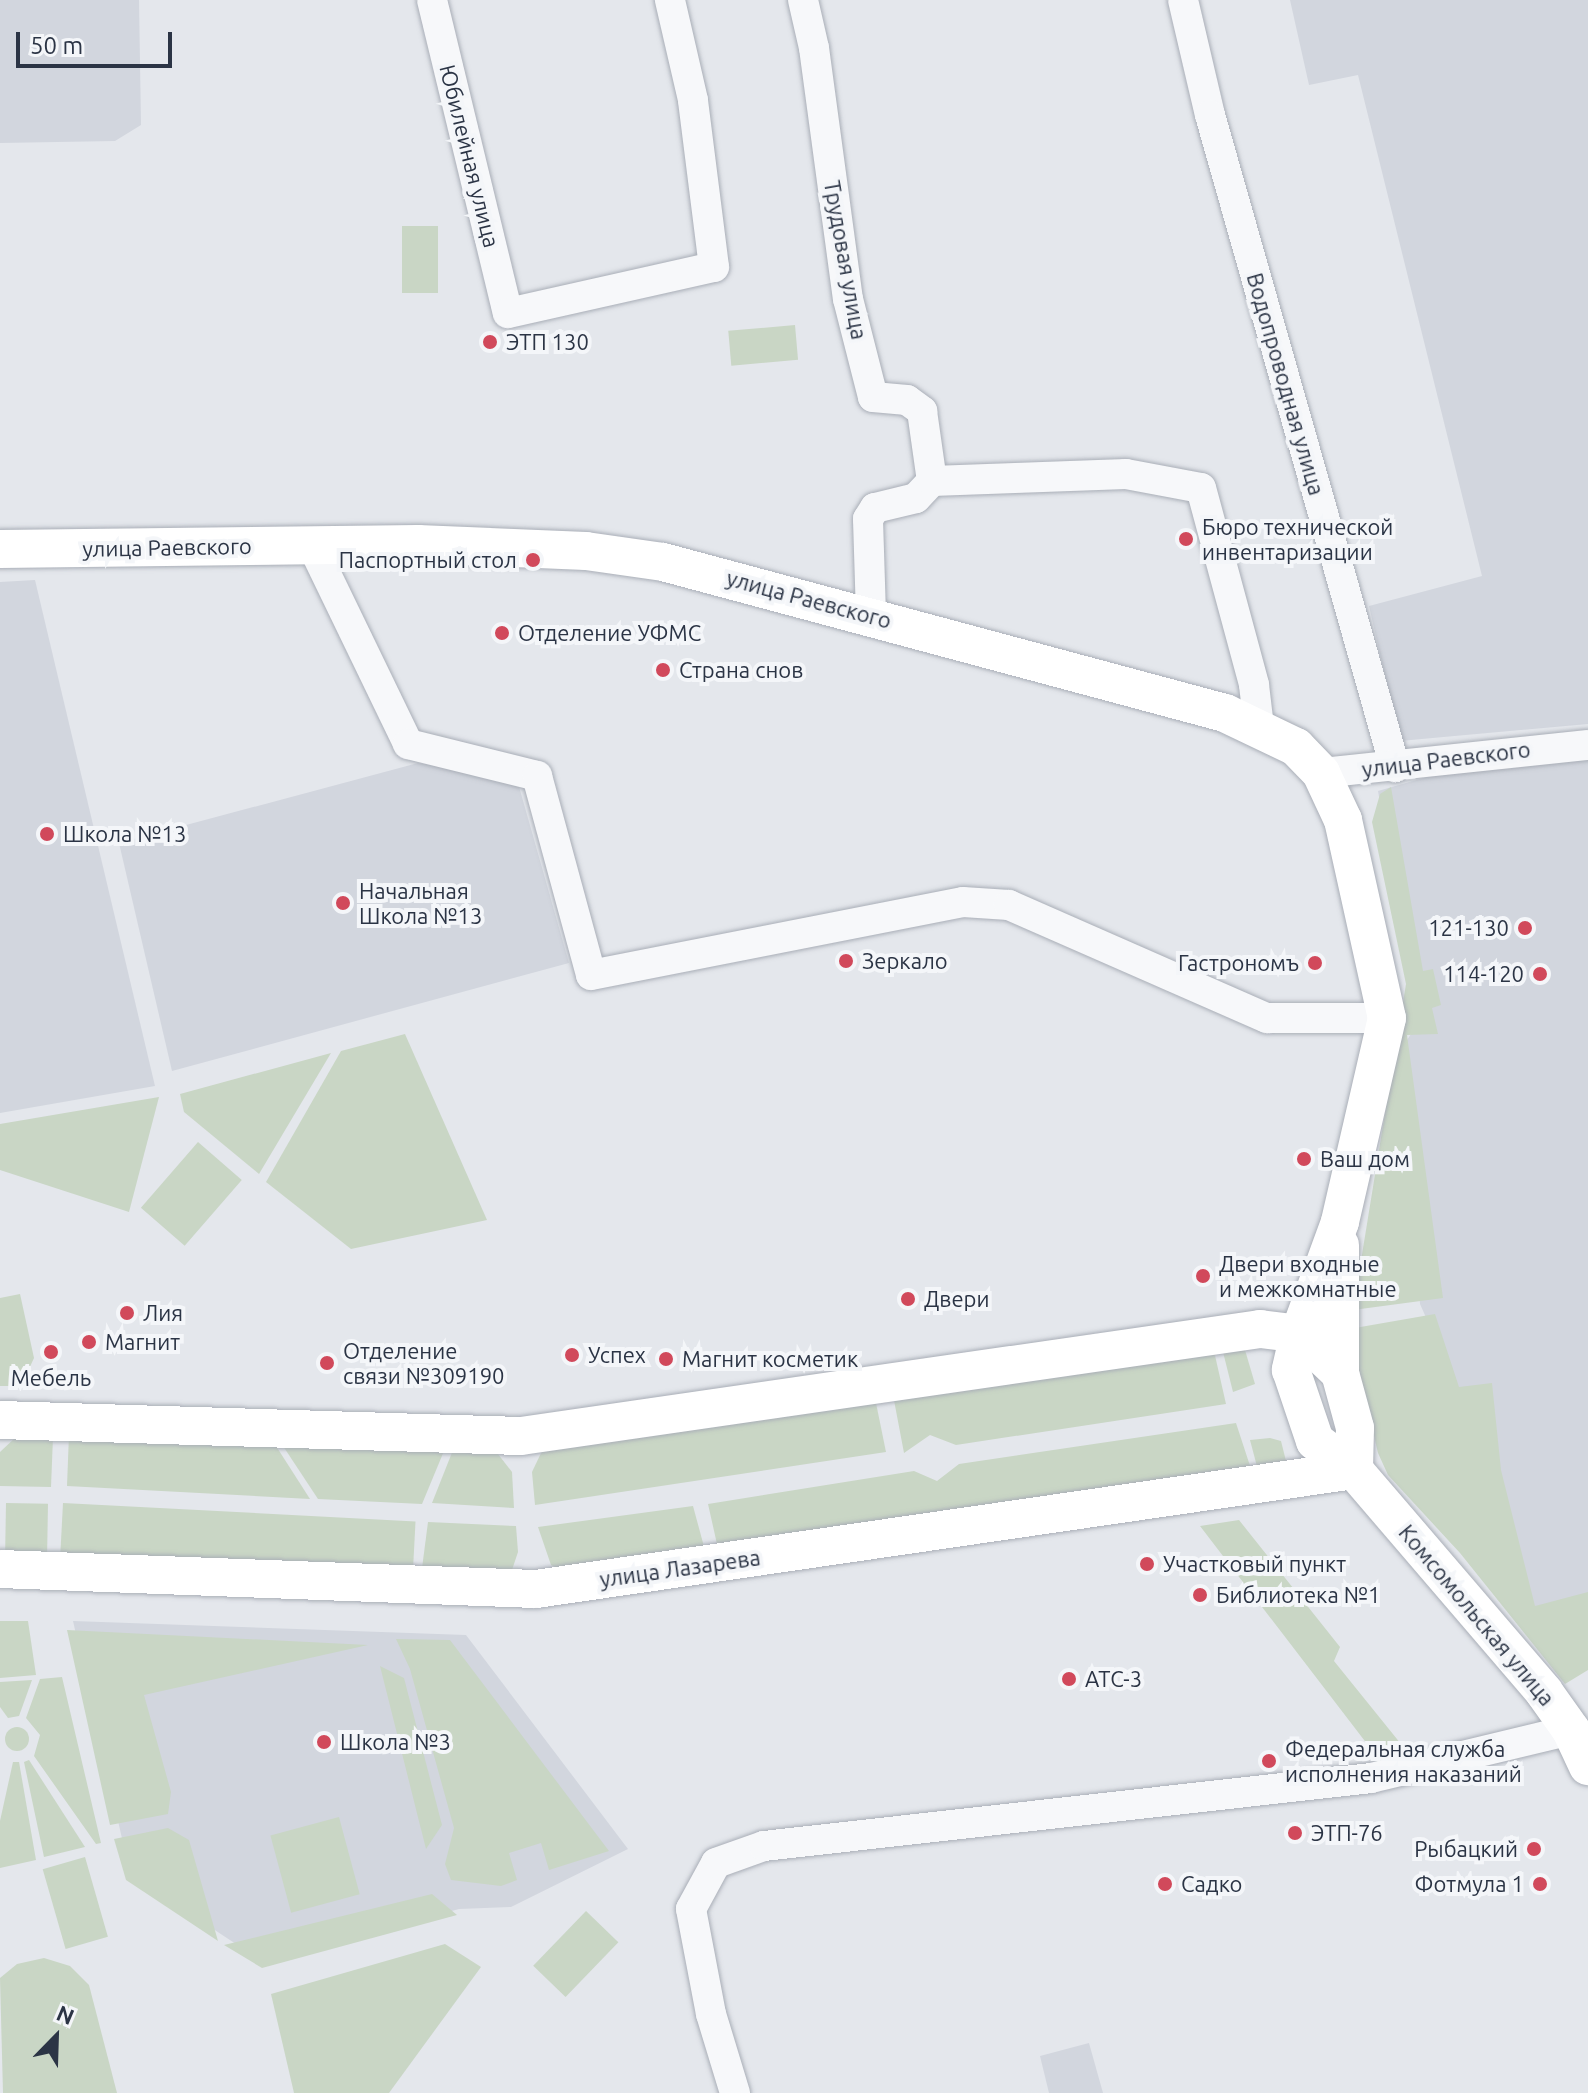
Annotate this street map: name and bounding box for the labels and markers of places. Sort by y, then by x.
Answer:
place label: ЭТП 130 [506,329,589,355]
marker: ЭТП 130 [481,333,499,351]
place label: Бюро технической инвентаризации [1202,513,1393,564]
marker: Бюро технической инвентаризации [1177,530,1195,548]
place label: Паспортный стол [339,547,517,573]
marker: Паспортный стол [524,551,542,569]
place label: Отделение УФМС [518,620,701,646]
marker: Отделение УФМС [493,624,511,642]
place label: Страна снов [679,657,803,683]
marker: Страна снов [654,661,672,679]
place label: Школа №13 [63,821,186,847]
marker: Школа №13 [38,825,56,843]
place label: Начальная Школа №13 [359,877,482,928]
marker: Начальная Школа №13 [334,894,352,912]
place label: 121-130 [1428,915,1509,941]
marker: 121-130 [1516,919,1534,937]
place label: Зеркало [862,948,948,974]
place label: Гастрономъ [1178,950,1299,976]
marker: Зеркало [837,952,855,970]
marker: Гастрономъ [1306,954,1324,972]
place label: 114-120 [1443,961,1524,987]
marker: 114-120 [1531,965,1549,983]
place label: Ваш дом [1320,1146,1410,1172]
marker: Ваш дом [1295,1150,1313,1168]
place label: Двери входные и межкомнатные [1219,1250,1397,1302]
marker: Двери входные и межкомнатные [1194,1267,1212,1285]
place label: Двери [924,1286,990,1312]
marker: Двери [899,1290,917,1308]
place label: Лия [143,1300,183,1326]
marker: Лия [118,1304,136,1322]
place label: Магнит [105,1329,180,1355]
marker: Магнит [80,1333,98,1351]
place label: Отделение связи №309190 [343,1337,504,1388]
place label: Успех [588,1342,646,1368]
marker: Мебель [42,1343,60,1361]
marker: Успех [563,1346,581,1364]
place label: Магнит косметик [682,1346,858,1372]
marker: Магнит косметик [657,1350,675,1368]
marker: Отделение связи №309190 [318,1354,336,1372]
place label: Мебель [11,1365,91,1391]
place label: Участковый пункт [1163,1551,1346,1577]
marker: Участковый пункт [1138,1555,1156,1573]
place label: Библиотека №1 [1216,1582,1380,1608]
marker: Библиотека №1 [1191,1586,1209,1604]
place label: АТС-3 [1085,1666,1142,1692]
marker: АТС-3 [1060,1670,1078,1688]
place label: Школа №3 [340,1729,451,1755]
marker: Школа №3 [315,1733,333,1751]
place label: Федеральная служба исполнения наказаний [1285,1735,1522,1786]
marker: Федеральная служба исполнения наказаний [1260,1752,1278,1770]
place label: ЭТП-76 [1311,1820,1383,1846]
marker: ЭТП-76 [1286,1824,1304,1842]
place label: Рыбацкий [1414,1836,1518,1862]
marker: Рыбацкий [1525,1840,1543,1858]
place label: Садко [1181,1871,1242,1897]
place label: Фотмула 1 [1415,1871,1524,1897]
marker: Садко [1156,1875,1174,1893]
marker: Фотмула 1 [1531,1875,1549,1893]

